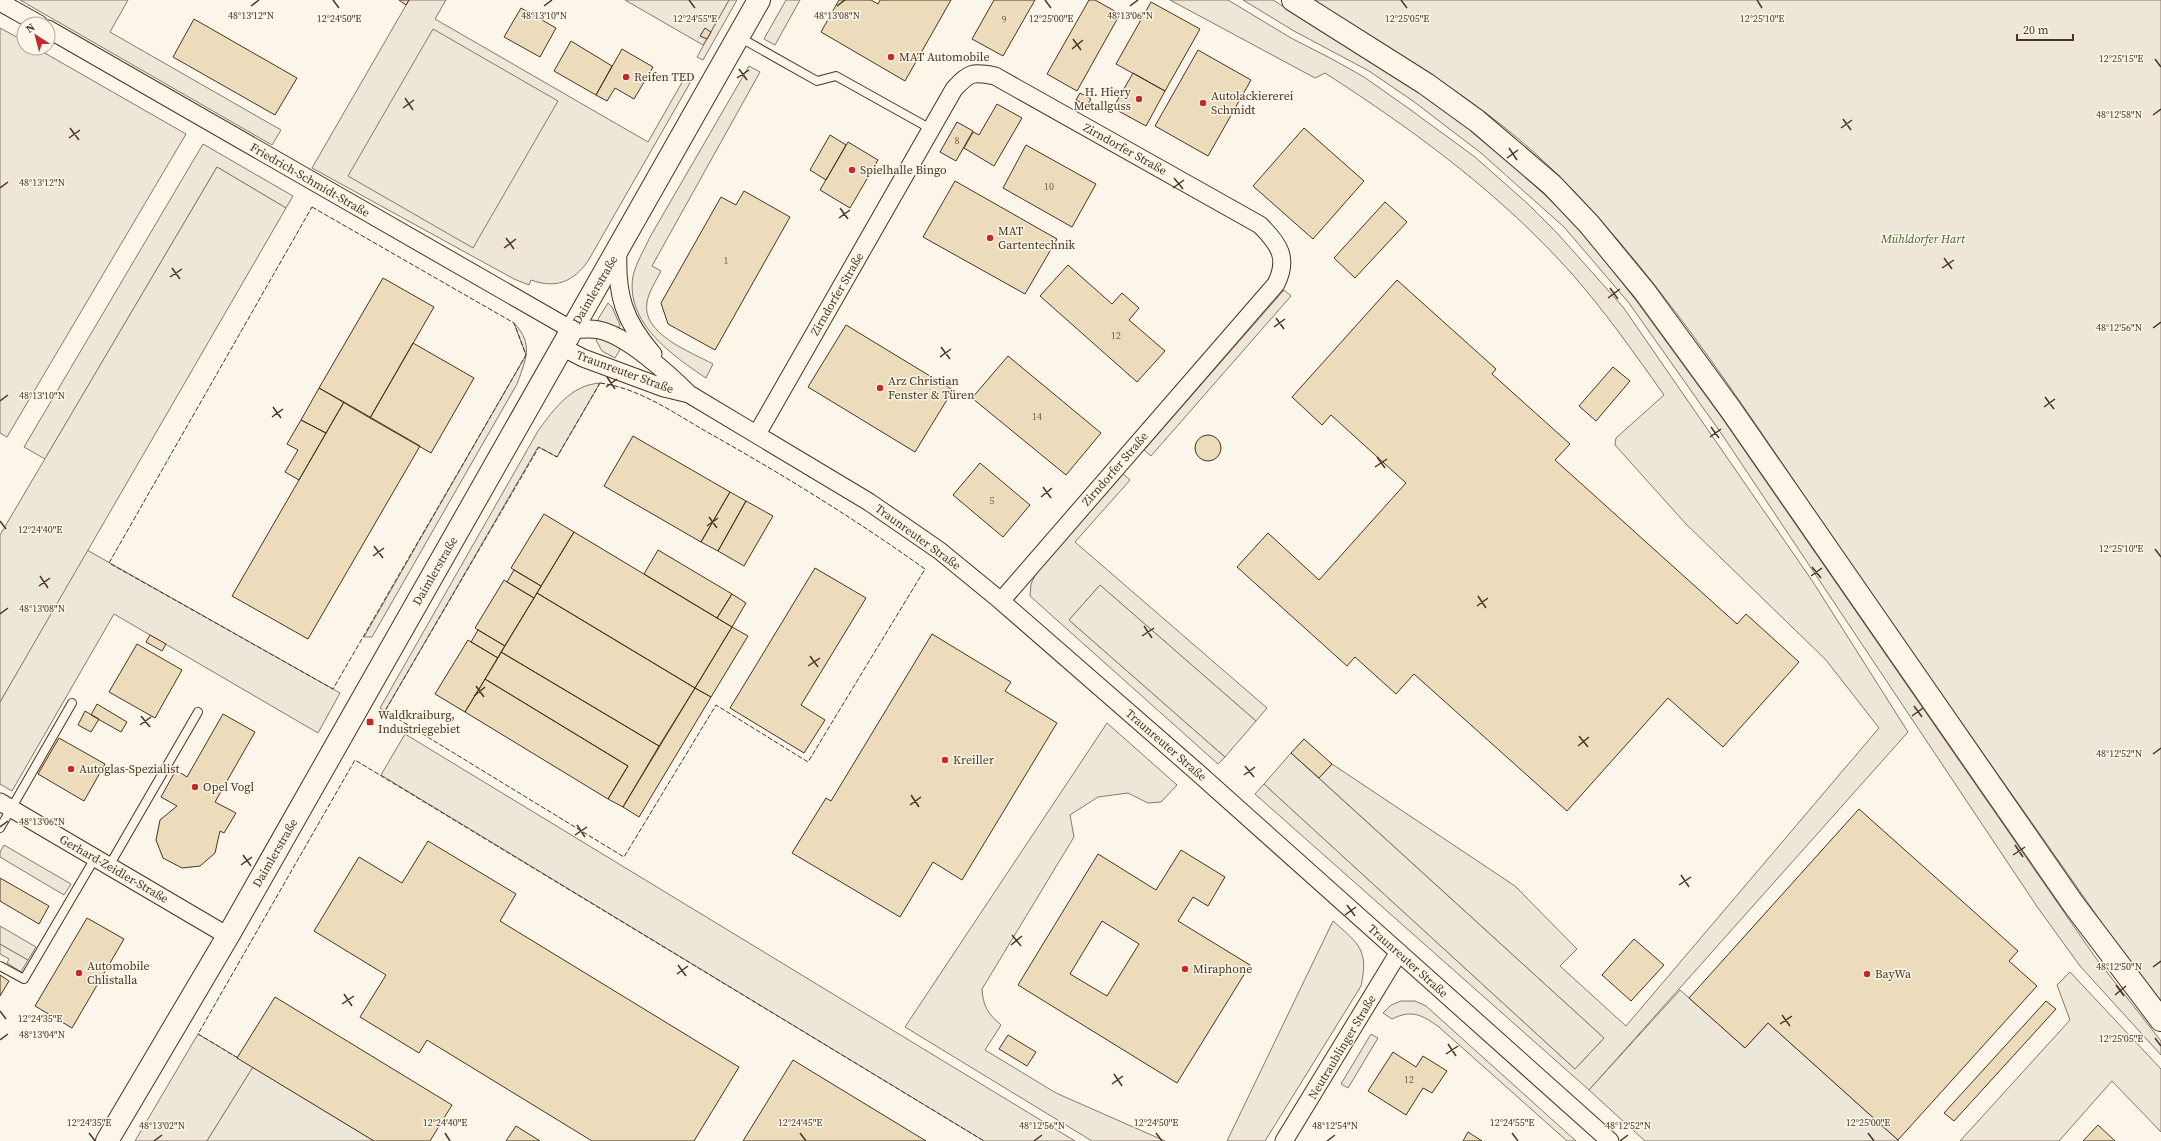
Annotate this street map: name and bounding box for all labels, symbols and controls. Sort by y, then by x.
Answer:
text: 48°13'12"N [228,9,274,22]
text: 48°13'10"N [521,9,567,22]
text: 48°13'08"N [814,9,860,22]
text: 48°13'06"N [1107,9,1153,22]
text: 12°24'50"E [317,12,361,25]
text: 12°24'55"E [673,12,717,25]
text: 12°25'00"E [1029,12,1073,25]
text: 12°25'05"E [1385,12,1429,25]
text: 12°25'10"E [1740,12,1784,25]
house number: 9 [1002,13,1007,26]
north arrow [16,16,56,56]
scale bar [2017,16,2073,42]
text: N [23,20,38,37]
text: 20 m [2023,22,2049,38]
place label: MAT Automobile [899,49,990,65]
marker: MAT Automobile [886,52,896,62]
text: 12°25'15"E [2099,52,2143,65]
place label: Reifen TED [634,69,694,85]
marker: Reifen TED [621,72,631,82]
place label: H. Hiery Metallguss [1074,84,1132,114]
place label: Autolackiererei Schmidt [1211,88,1294,118]
marker: H. Hiery Metallguss [1134,94,1144,104]
marker: Autolackiererei Schmidt [1198,98,1208,108]
text: 48°12'58"N [2096,108,2142,121]
street label: Zirndorfer Straße [1080,119,1170,179]
house number: 8 [955,134,960,147]
street label: Friedrich-Schmidt-Straße [247,139,373,221]
place label: Spielhalle Bingo [860,162,947,178]
marker: Spielhalle Bingo [847,165,857,175]
text: 48°13'12"N [19,176,65,189]
house number: 10 [1044,180,1054,193]
place label: MAT Gartentechnik [998,223,1076,253]
park label: Mühldorfer Hart [1880,231,1966,247]
marker: MAT Gartentechnik [985,233,995,243]
street label: Zirndorfer Straße [807,250,867,338]
street label: Daimlerstraße [569,253,621,327]
house number: 1 [724,254,729,267]
text: 48°12'56"N [2096,321,2142,334]
house number: 12 [1111,329,1121,342]
street label: Traunreuter Straße [574,347,676,397]
place label: Arz Christian Fenster & Türen [888,373,974,403]
marker: Arz Christian Fenster & Türen [875,383,885,393]
text: 48°13'10"N [19,389,65,402]
house number: 14 [1032,410,1042,423]
street label: Zirndorfer Straße [1078,429,1152,509]
house number: 5 [990,494,995,507]
street label: Traunreuter Straße [872,500,964,574]
text: 12°24'40"E [18,523,62,536]
street label: Daimlerstraße [409,534,461,608]
text: 12°25'10"E [2099,542,2143,555]
text: 48°13'08"N [19,602,65,615]
street label: Traunreuter Straße [1122,705,1210,785]
place label: Waldkraiburg, Industriegebiet [378,707,460,737]
marker: Waldkraiburg, Industriegebiet [365,717,375,727]
text: 48°12'52"N [2096,747,2142,760]
place label: Kreiller [953,752,994,768]
marker: Kreiller [940,755,950,765]
place label: Autoglas-Spezialist [79,761,179,777]
marker: Autoglas-Spezialist [66,764,76,774]
place label: Opel Vogl [203,779,254,795]
marker: Opel Vogl [190,782,200,792]
text: 48°13'06"N [19,815,65,828]
street label: Daimlerstraße [249,816,301,890]
street label: Gerhard-Zeidler-Straße [57,831,171,907]
street label: Traunreuter Straße [1365,921,1451,1001]
place label: Automobile Chlistalla [87,958,150,988]
text: 48°12'50"N [2096,960,2142,973]
place label: Miraphone [1193,961,1252,977]
marker: Miraphone [1180,964,1190,974]
place label: BayWa [1875,966,1912,982]
marker: Automobile Chlistalla [74,968,84,978]
marker: BayWa [1862,969,1872,979]
street label: Neutraublinger Straße [1304,992,1380,1102]
text: 12°24'35"E [18,1012,62,1025]
text: 48°13'04"N [19,1028,65,1041]
text: 12°25'05"E [2099,1032,2143,1045]
house number: 12 [1404,1073,1414,1086]
text: 12°24'35"E [67,1116,111,1129]
text: 12°24'40"E [423,1116,467,1129]
text: 12°24'45"E [778,1116,822,1129]
text: 12°24'50"E [1134,1116,1178,1129]
text: 12°24'55"E [1490,1116,1534,1129]
text: 12°25'00"E [1846,1116,1890,1129]
text: 48°13'02"N [139,1119,185,1132]
text: 48°12'56"N [1019,1119,1065,1132]
text: 48°12'54"N [1312,1119,1358,1132]
text: 48°12'52"N [1605,1119,1651,1132]

